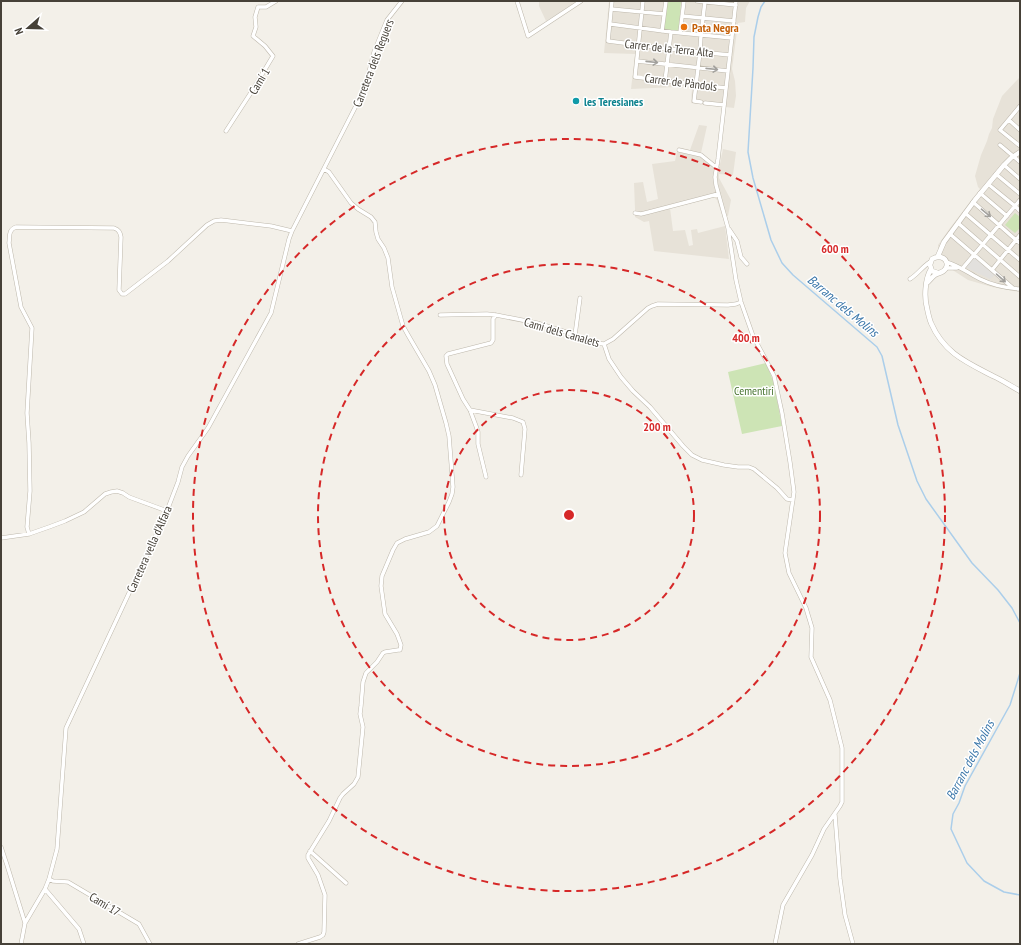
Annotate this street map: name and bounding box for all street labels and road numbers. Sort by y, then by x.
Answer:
street label: Carretera dels Reguers [349,17,397,109]
street label: Carrer de la Terra Alta [624,36,714,60]
street label: Camí 1 [245,65,273,97]
street label: Carrer de Pàndols [644,70,718,94]
street label: Camí dels Canalets [522,314,602,350]
street label: Carretera vella d'Alfara [123,503,175,595]
street label: Camí 17 [87,889,123,919]

